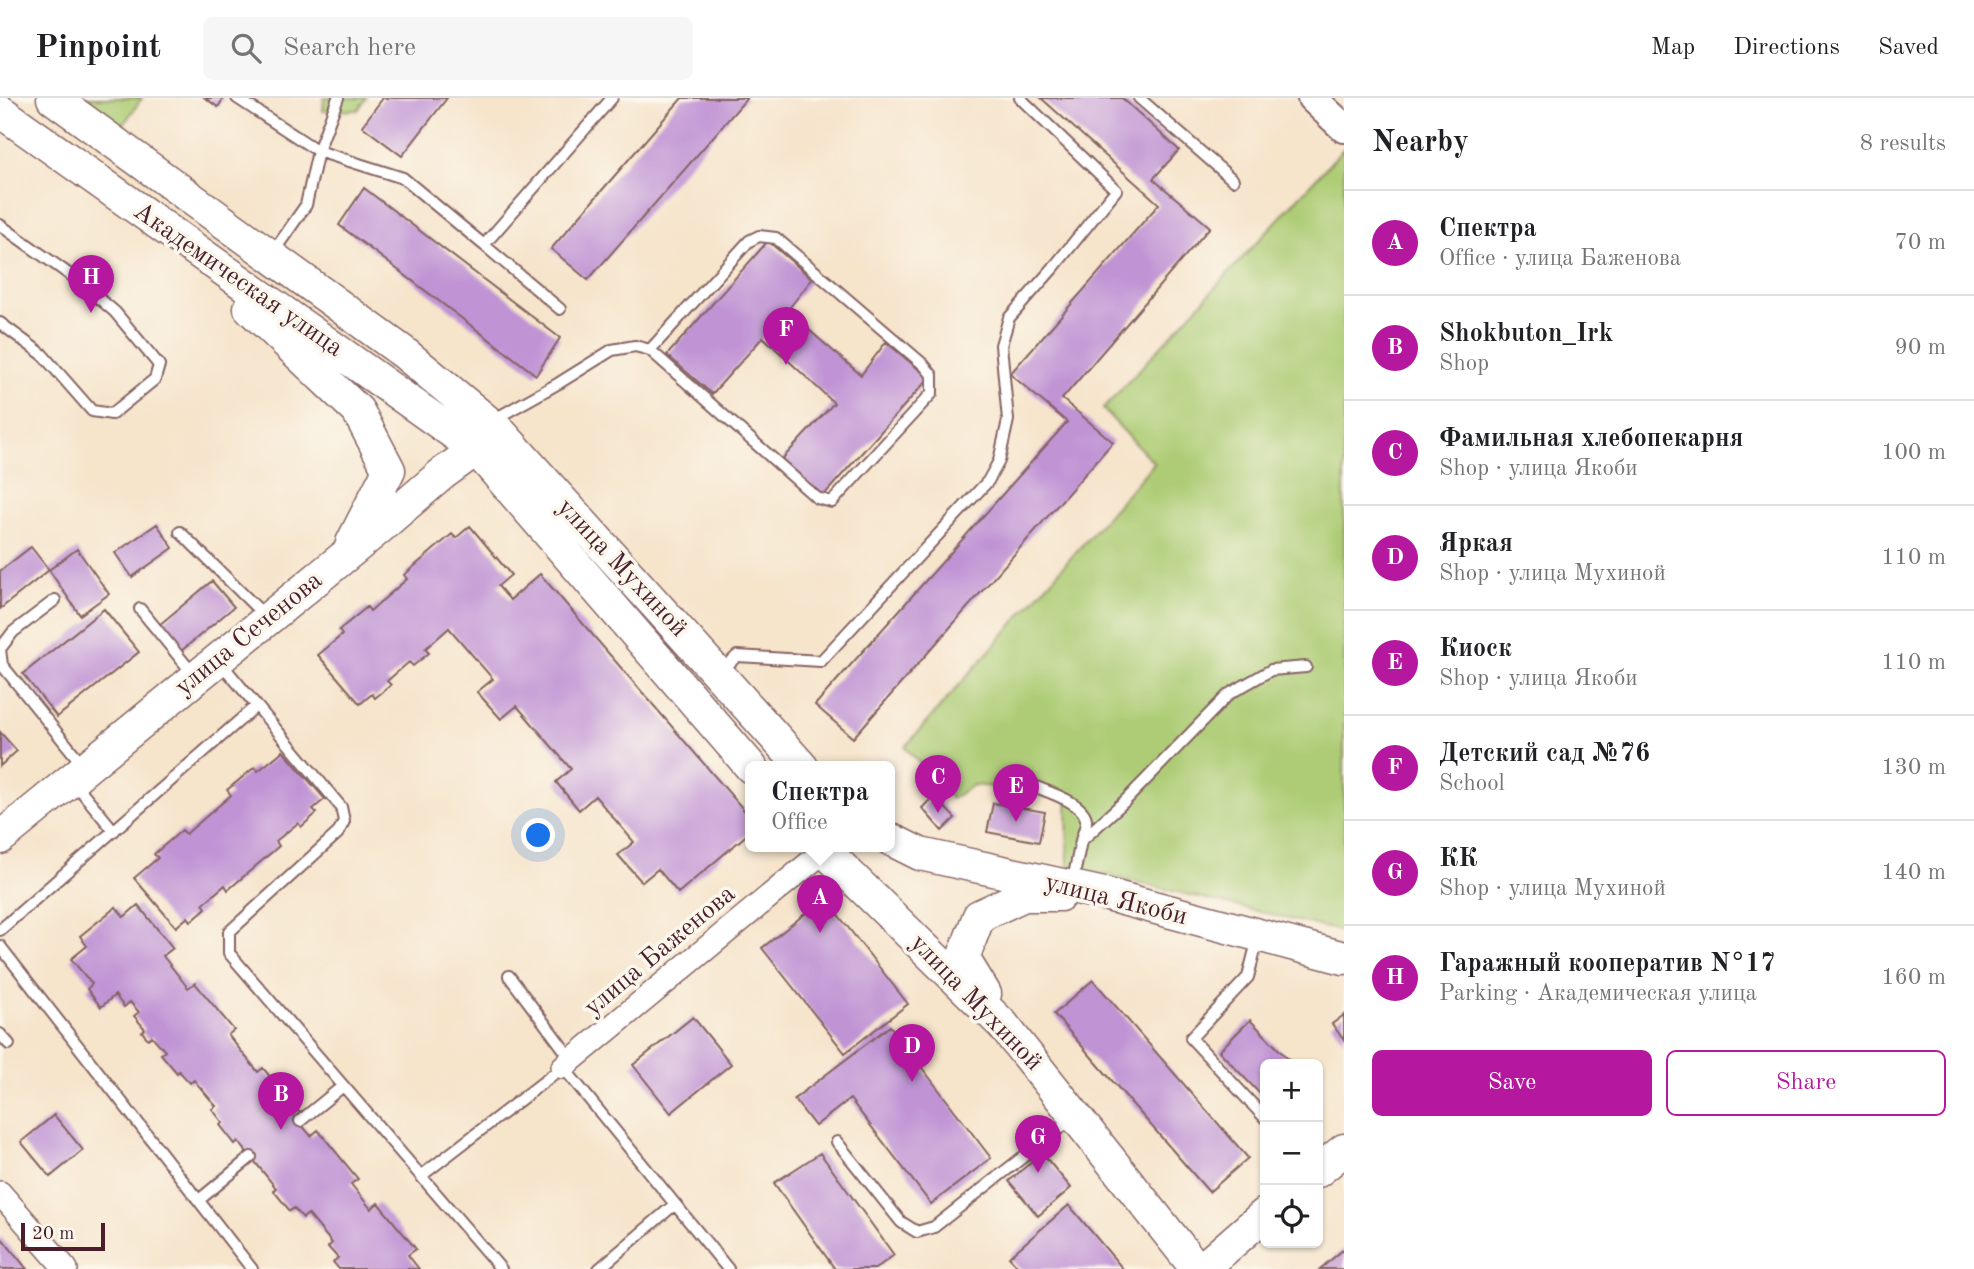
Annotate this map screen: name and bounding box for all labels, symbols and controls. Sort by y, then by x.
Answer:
search box [203,17,693,80]
icon: search [227,29,265,67]
text: Pinpoint [35,32,161,65]
text: Search here [283,35,416,61]
text: Map [1651,36,1695,60]
text: Directions [1733,36,1840,60]
text: Saved [1878,36,1939,60]
text: Nearby [1372,128,1469,158]
text: 8 results [1860,132,1946,155]
street label: Академическая улица [129,198,348,362]
text: Спектра [1439,216,1537,242]
text: A [1386,231,1404,254]
text: 70 m [1895,231,1946,254]
text: Office · улица Баженова [1439,247,1681,270]
pin: H [68,255,114,313]
pin: F [763,307,809,365]
text: Shokbuton_Irk [1439,321,1613,347]
text: B [1387,336,1403,359]
text: 90 m [1895,336,1946,359]
text: Shop [1439,352,1489,375]
text: Фамильная хлебопекарня [1439,426,1744,452]
text: C [1387,441,1403,464]
text: 100 m [1881,441,1946,464]
text: Shop · улица Якоби [1439,457,1638,480]
street label: улица Мухиной [552,494,692,642]
text: Яркая [1439,531,1513,557]
text: D [1386,546,1404,569]
text: 110 m [1881,546,1946,569]
text: Shop · улица Мухиной [1439,562,1666,585]
street label: улица Сеченова [171,567,327,701]
text: Киоск [1439,636,1512,662]
text: E [1387,651,1403,674]
text: 110 m [1881,651,1946,674]
text: Shop · улица Якоби [1439,667,1638,690]
text: Детский сад №76 [1439,741,1650,767]
pin: C [915,755,961,813]
text: F [1387,756,1403,779]
text: 130 m [1881,756,1946,779]
popup [745,761,895,852]
pin: E [993,764,1039,822]
text: School [1439,772,1505,795]
text: Спектра [771,780,869,806]
text: Office [771,811,828,834]
your location [521,818,555,852]
text: КК [1439,846,1477,872]
text: G [1387,861,1403,884]
text: 140 m [1881,861,1946,884]
street label: улица Якоби [1042,870,1190,930]
pin: A [797,875,843,933]
text: Shop · улица Мухиной [1439,877,1666,900]
street label: улица Баженова [580,880,741,1021]
street label: улица Мухиной [905,930,1047,1076]
text: Гаражный кооператив N°17 [1439,951,1775,977]
text: H [1386,966,1404,989]
text: 160 m [1881,966,1946,989]
text: Parking · Академическая улица [1439,982,1757,1005]
pin: D [889,1024,935,1082]
button: Save [1372,1050,1652,1116]
button: Share [1666,1050,1946,1116]
map controls [1260,1059,1323,1248]
button: + [1260,1059,1323,1122]
pin: B [258,1072,304,1130]
pin: G [1015,1115,1061,1173]
button: − [1260,1122,1323,1185]
button: locate [1260,1185,1323,1248]
scale bar [21,1220,105,1252]
text: 20 m [32,1225,74,1244]

